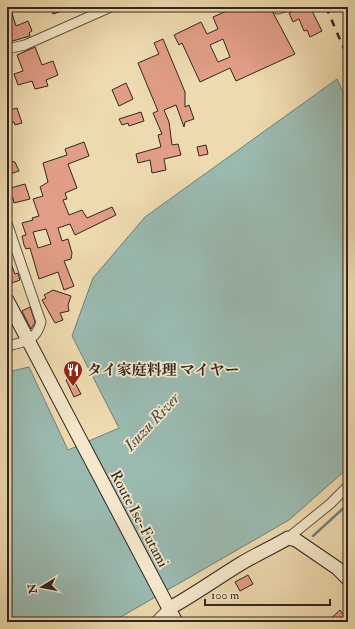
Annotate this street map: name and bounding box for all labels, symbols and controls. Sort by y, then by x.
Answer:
restaurant icon: タイ家庭料理 マイヤー [62,359,84,387]
place label: タイ家庭料理 マイヤー [87,361,240,380]
water label: Isuzu River [119,388,185,456]
street label: Route Ise-Futami [105,467,173,571]
north arrow [22,567,62,607]
scale bar [205,581,330,607]
text: N [25,582,40,596]
text: 100 m [211,588,240,603]

